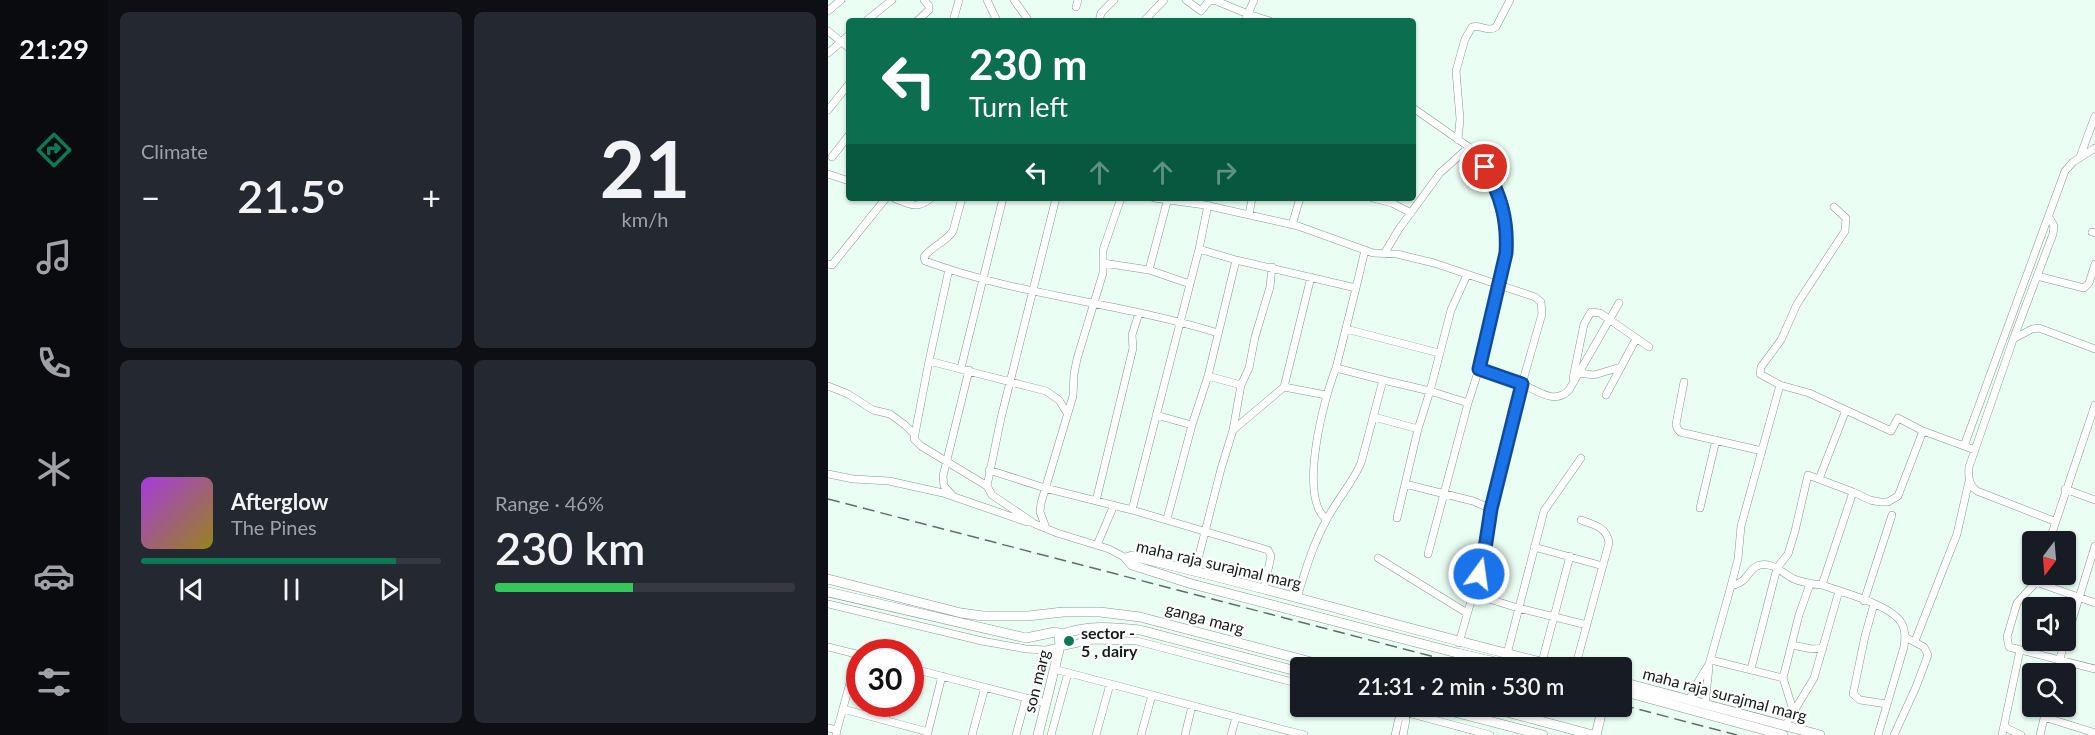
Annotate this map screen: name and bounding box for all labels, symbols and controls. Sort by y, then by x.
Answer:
text: 21:29 [19,32,89,65]
text: 230 m [969,39,1087,89]
icon: left [870,42,948,120]
text: Turn left [969,90,1068,123]
text: 21 [600,121,690,215]
icon: directions [33,129,75,171]
text: Climate [141,139,208,163]
pin [1459,141,1510,192]
icon: arrive [1468,150,1501,183]
icon: left [1020,156,1053,189]
icon: ahead [1083,156,1116,189]
icon: ahead [1146,156,1179,189]
icon: right [1209,156,1242,189]
text: 21.5° [237,169,345,223]
text: − [141,177,160,217]
text: + [422,177,441,217]
text: km/h [622,207,668,231]
icon: music [33,236,75,278]
icon: phone [33,342,75,384]
icon: climate [33,448,75,490]
text: Afterglow [231,488,328,515]
text: Range · 46% [495,491,604,515]
text: The Pines [231,515,317,539]
text: 230 km [495,521,645,575]
north arrow [2022,531,2076,585]
map controls [2022,531,2076,717]
street label: maha raja surajmal marg [1135,536,1303,592]
position arrow [1447,542,1511,606]
icon: car [33,555,75,597]
icon: previous [175,573,208,606]
icon: pause [275,573,308,606]
icon: next [375,573,408,606]
button: sound [2022,597,2076,651]
street label: ganga marg [1164,598,1246,638]
place label: sector - 5 , dairy [1081,623,1138,660]
marker: sector - 5 , dairy [1062,634,1076,648]
speed limit sign: 30 [846,639,924,717]
street label: son marg [1019,648,1053,714]
icon: filters [33,661,75,703]
street label: maha raja surajmal marg [1641,663,1809,725]
button: search [2022,663,2076,717]
text: 21:31 · 2 min · 530 m [1358,673,1564,700]

